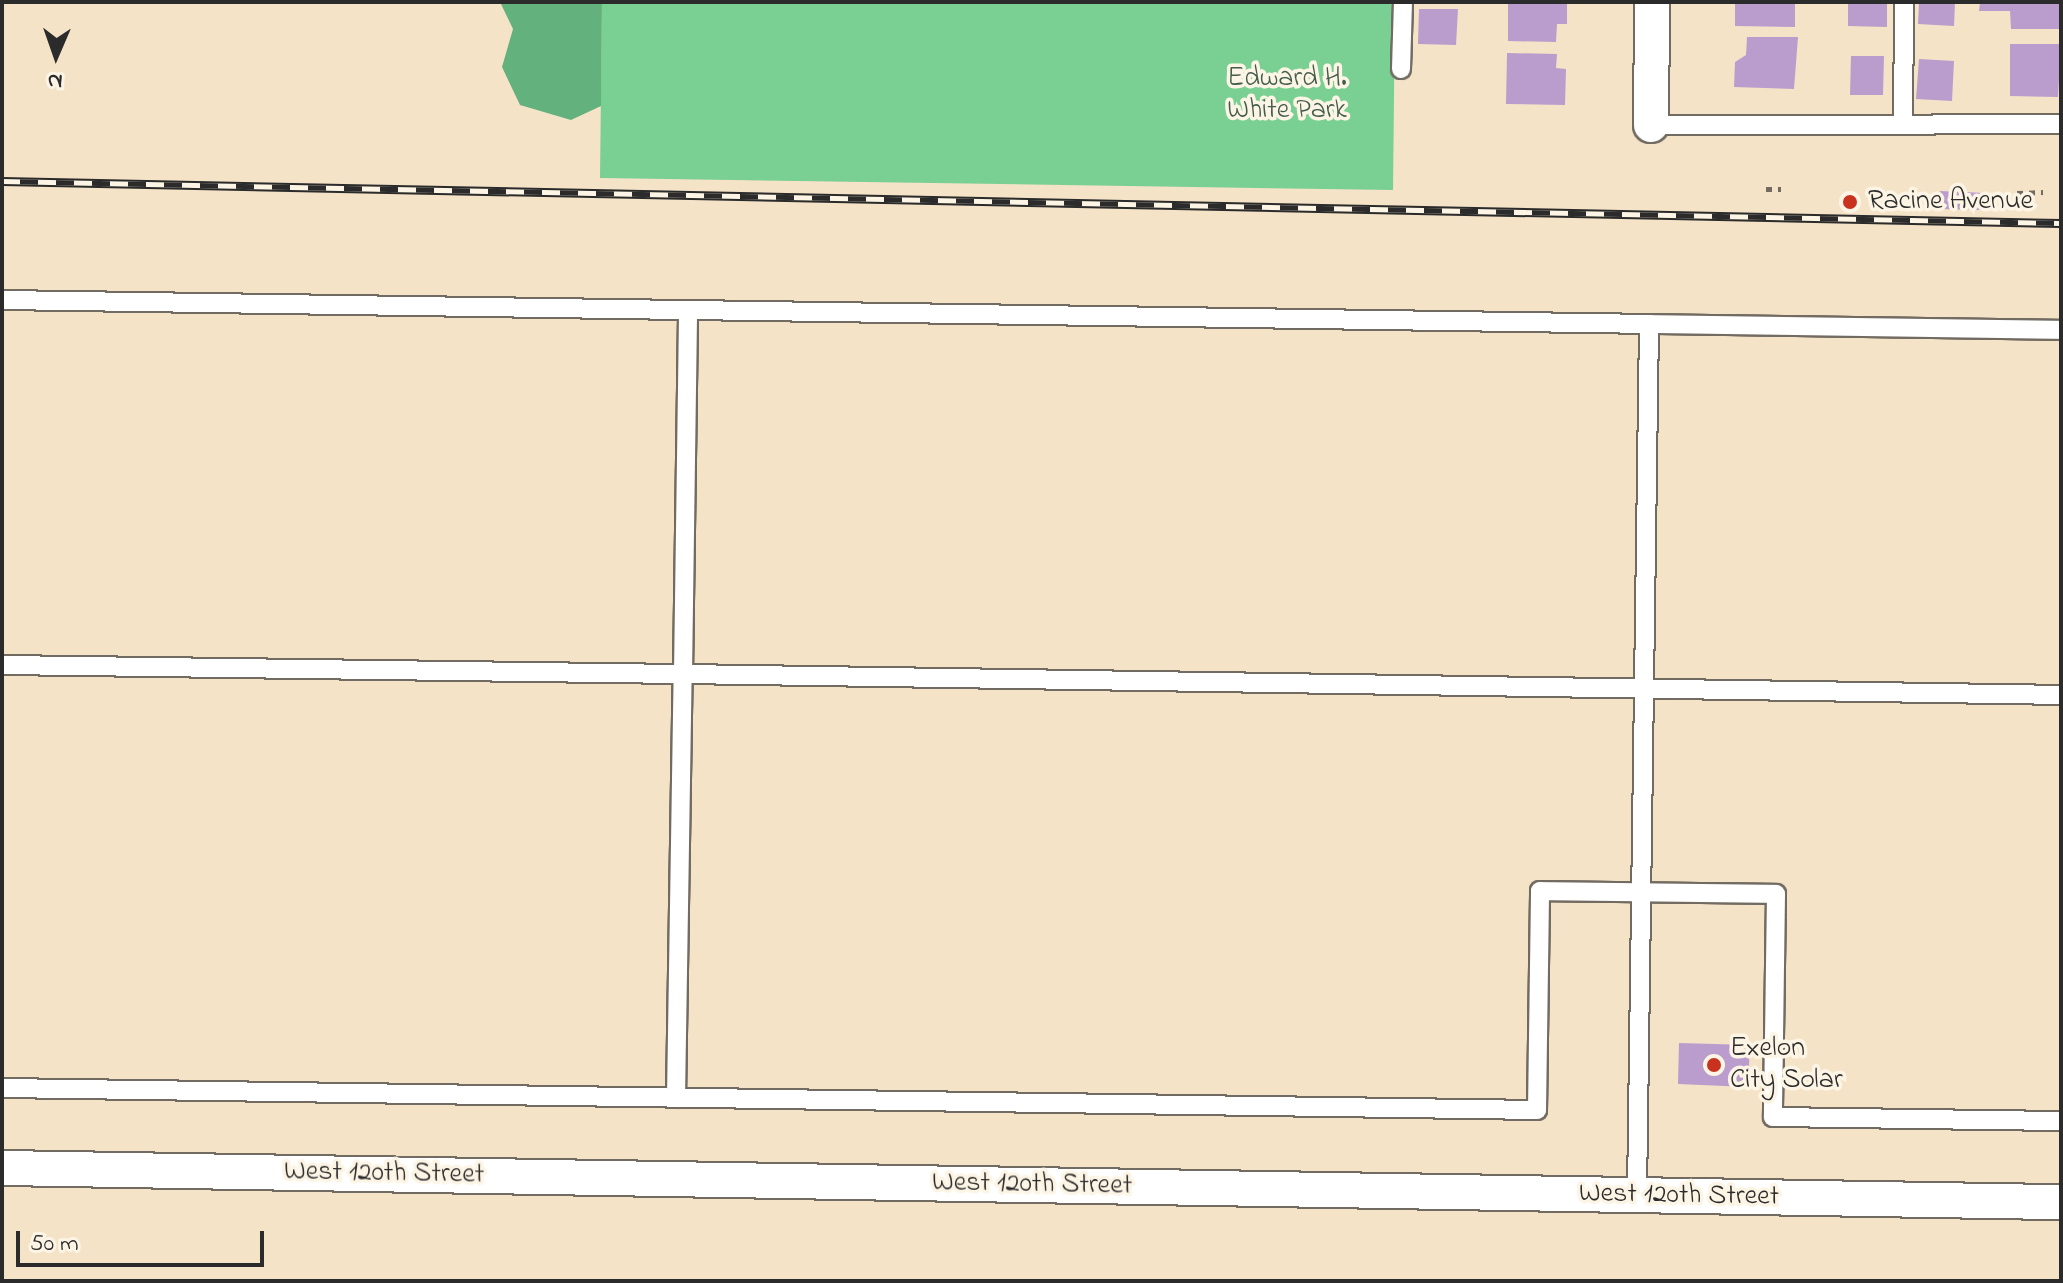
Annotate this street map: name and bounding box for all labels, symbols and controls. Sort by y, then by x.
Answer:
north arrow [16,16,96,96]
park label: Edward H. White Park [1227,62,1347,128]
text: N [47,64,63,96]
place label: Racine Avenue [1868,185,2033,219]
marker: Racine Avenue [1839,191,1861,213]
place label: Exelon City Solar [1730,1032,1843,1098]
marker: Exelon City Solar [1705,1056,1723,1074]
street label: West 120th Street [284,1155,484,1193]
street label: West 120th Street [932,1166,1132,1204]
street label: West 120th Street [1579,1177,1779,1215]
scale bar [20,1215,268,1265]
text: 50 m [30,1227,79,1262]

